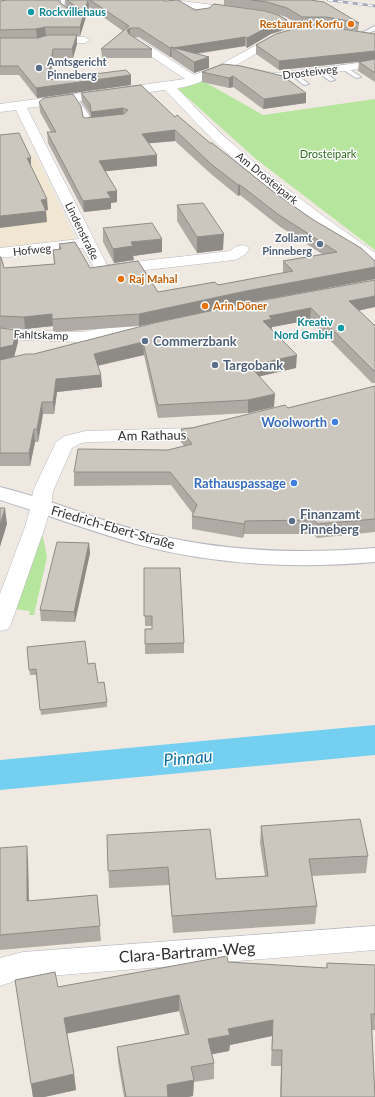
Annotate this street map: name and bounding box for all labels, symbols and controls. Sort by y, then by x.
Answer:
place label: Rockvillehaus [39,5,106,18]
marker: Rockvillehaus [26,7,36,17]
place label: Restaurant Korfu [259,17,343,30]
marker: Restaurant Korfu [346,19,356,29]
place label: Amtsgericht Pinneberg [46,55,108,81]
street label: Drosteiweg [282,62,339,81]
marker: Amtsgericht Pinneberg [34,63,44,73]
park label: Drosteipark [300,147,357,160]
street label: Am Drosteipark [234,149,301,207]
street label: Lindenstraße [63,200,102,262]
place label: Zollamt Pinneberg [262,231,313,257]
marker: Zollamt Pinneberg [315,239,325,249]
street label: Hofweg [12,241,52,258]
place label: Raj Mahal [129,272,178,285]
marker: Raj Mahal [116,274,126,284]
place label: Arin Döner [212,299,268,312]
marker: Arin Döner [200,301,210,311]
place label: Kreativ Nord GmbH [274,315,333,341]
marker: Kreativ Nord GmbH [336,323,346,333]
street label: Fahltskamp [13,327,69,342]
place label: Commerzbank [153,333,237,349]
marker: Commerzbank [140,336,150,346]
place label: Targobank [223,357,283,373]
marker: Targobank [210,360,220,370]
place label: Woolworth [261,414,327,430]
marker: Woolworth [330,417,340,427]
street label: Am Rathaus [118,426,187,444]
place label: Rathauspassage [194,475,286,491]
marker: Rathauspassage [289,478,299,488]
street label: Friedrich-Ebert-Straße [49,502,177,552]
place label: Finanzamt Pinneberg [300,506,360,537]
marker: Finanzamt Pinneberg [287,516,297,526]
water label: Pinnau [163,745,213,770]
street label: Clara-Bartram-Weg [118,937,256,966]

